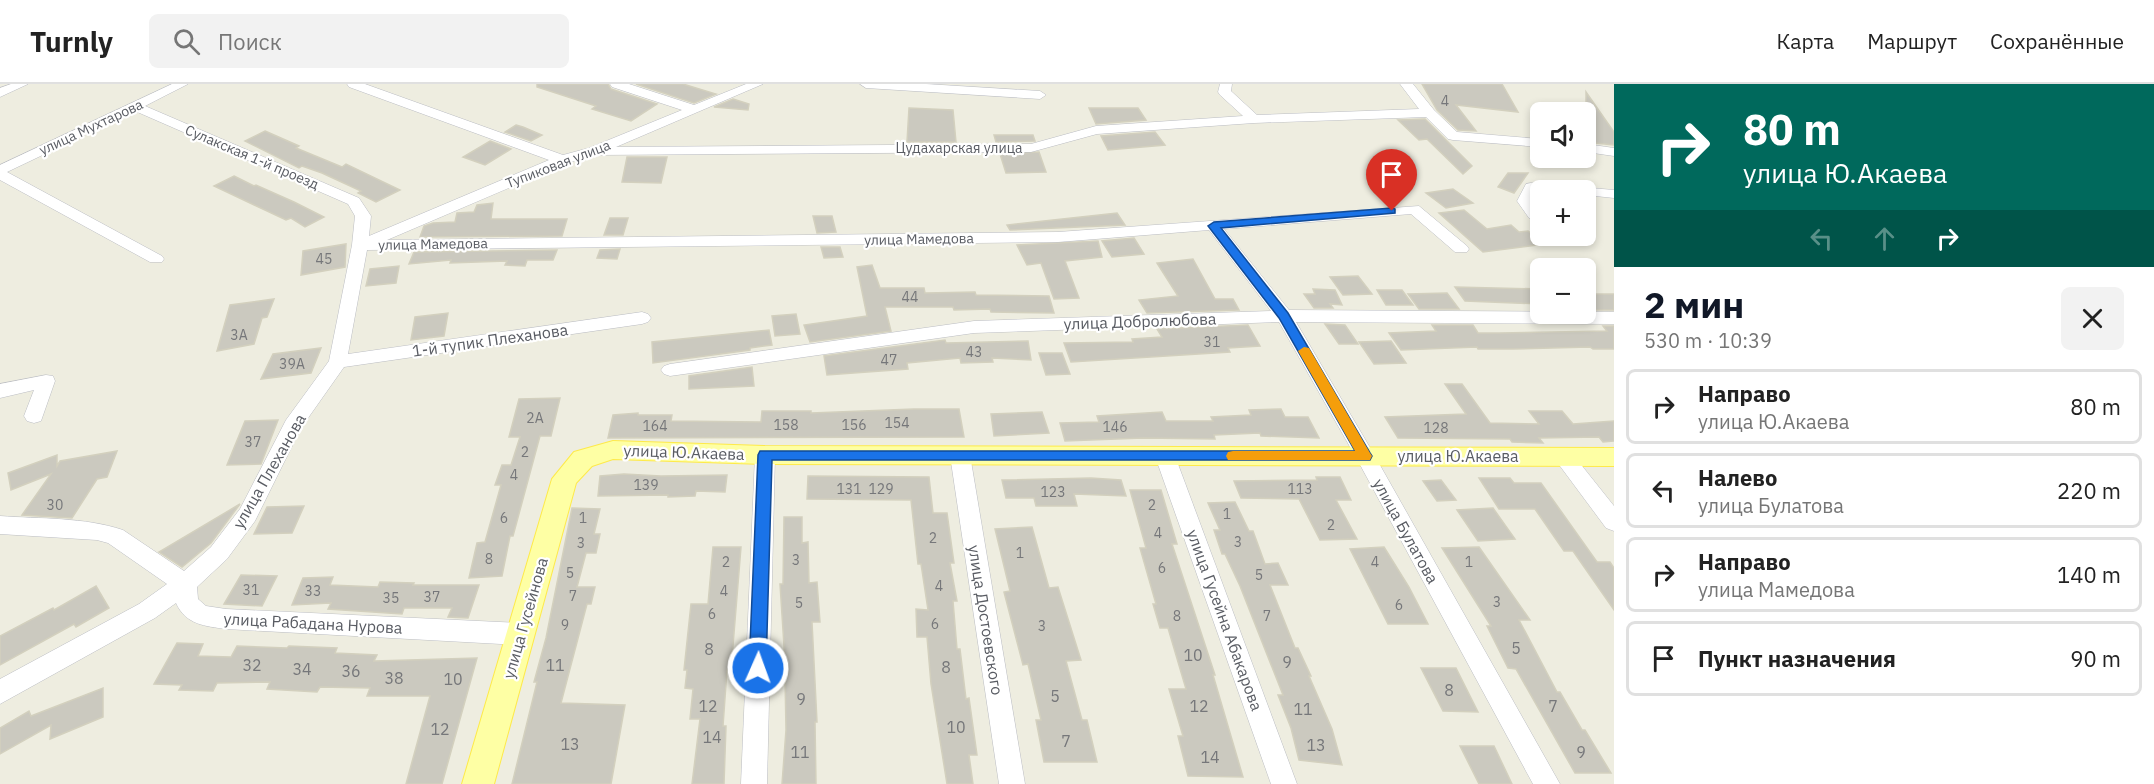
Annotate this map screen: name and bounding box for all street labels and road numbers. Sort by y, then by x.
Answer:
street label: улица Мухтарова [36,95,146,159]
street label: Сулакская 1-й проезд [182,121,322,193]
street label: Тупиковая улица [503,136,613,192]
street label: Цудахарская улица [895,139,1023,157]
street label: улица Мамедова [864,229,975,249]
street label: улица Мамедова [378,234,489,254]
street label: улица Добролюбова [1063,308,1217,334]
street label: 1-й тупик Плеханова [411,319,570,361]
street label: улица Плеханова [228,410,310,532]
street label: улица Ю.Акаева [623,440,745,464]
street label: улица Ю.Акаева [1397,446,1519,466]
street label: улица Булатова [1369,475,1443,587]
street label: улица Гусейна Абакарова [1183,527,1267,714]
street label: улица Достоевского [964,543,1008,697]
street label: улица Гусейнова [498,555,552,681]
street label: улица Рабадана Нурова [223,608,403,638]

